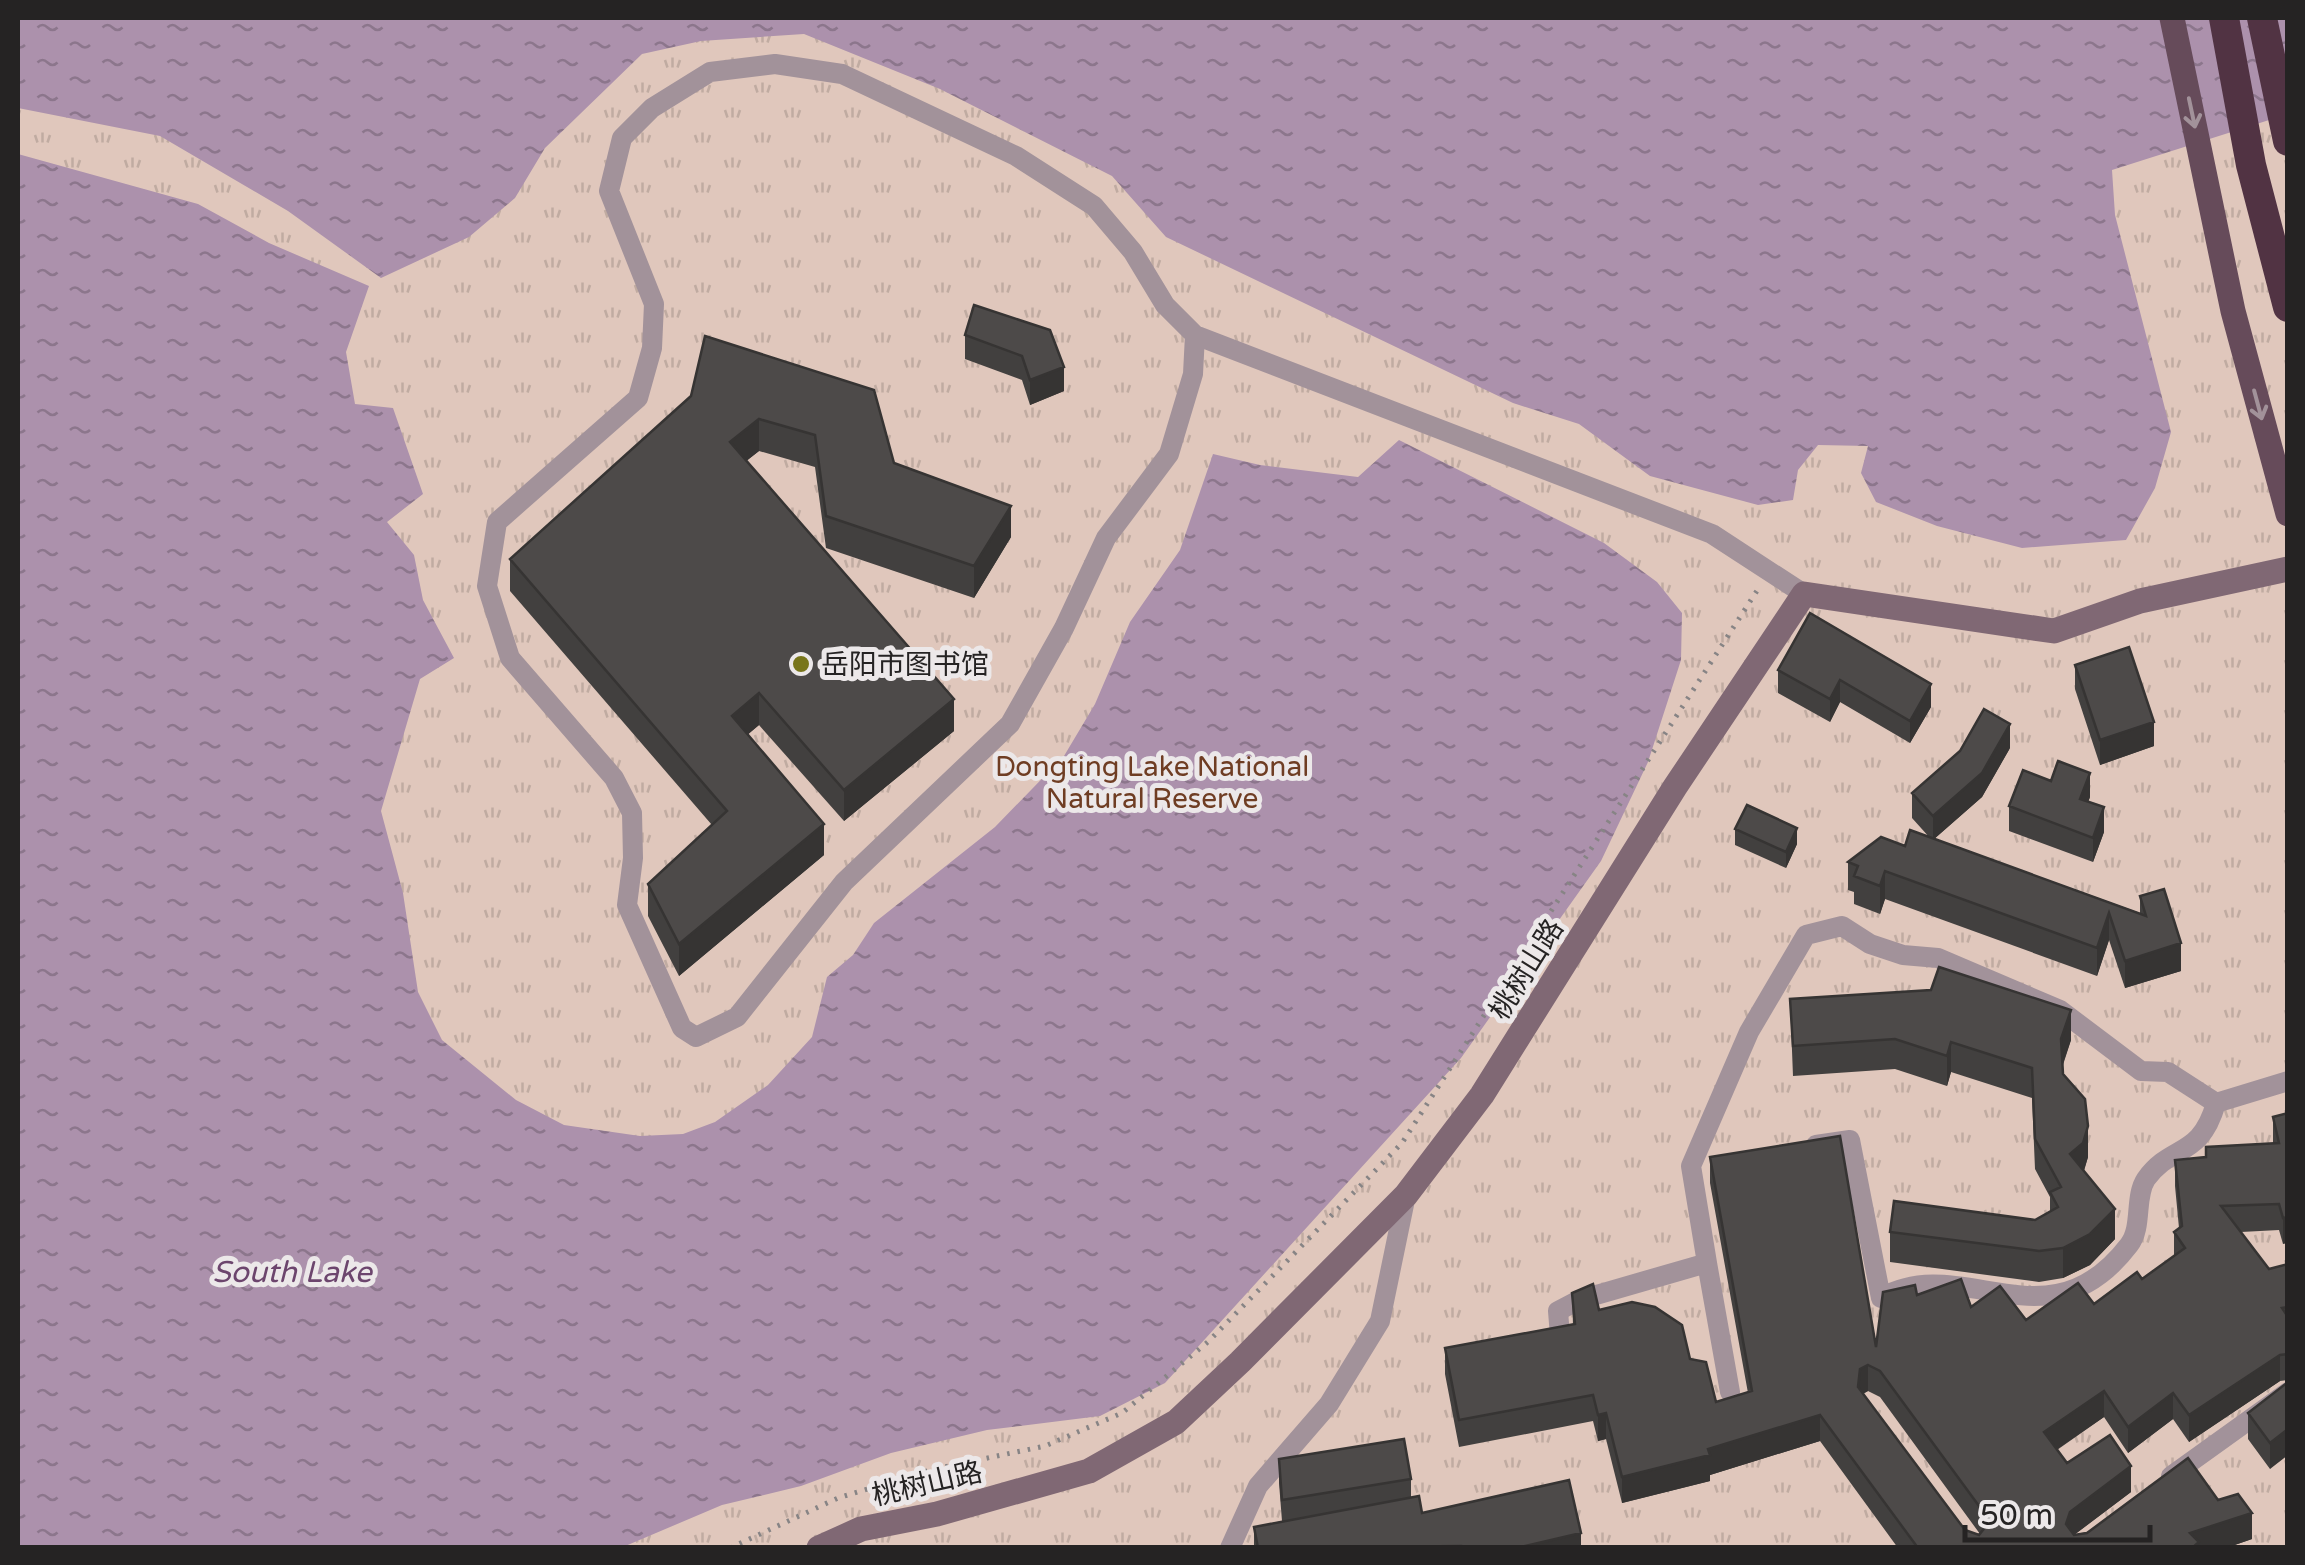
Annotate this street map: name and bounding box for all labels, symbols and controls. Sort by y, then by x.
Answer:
one-way arrow [2184,96,2203,128]
one-way arrow [2250,389,2268,420]
place label: 岳阳市图书馆 [821,648,989,682]
marker: 岳阳市图书馆 [790,653,812,675]
park label: Dongting Lake National Natural Reserve [995,750,1309,816]
street label: 桃树山路 [1483,913,1571,1026]
water label: South Lake [212,1254,374,1291]
street label: 桃树山路 [869,1455,986,1513]
scale bar [1965,1480,2150,1542]
text: 50 m [1980,1497,2053,1534]

